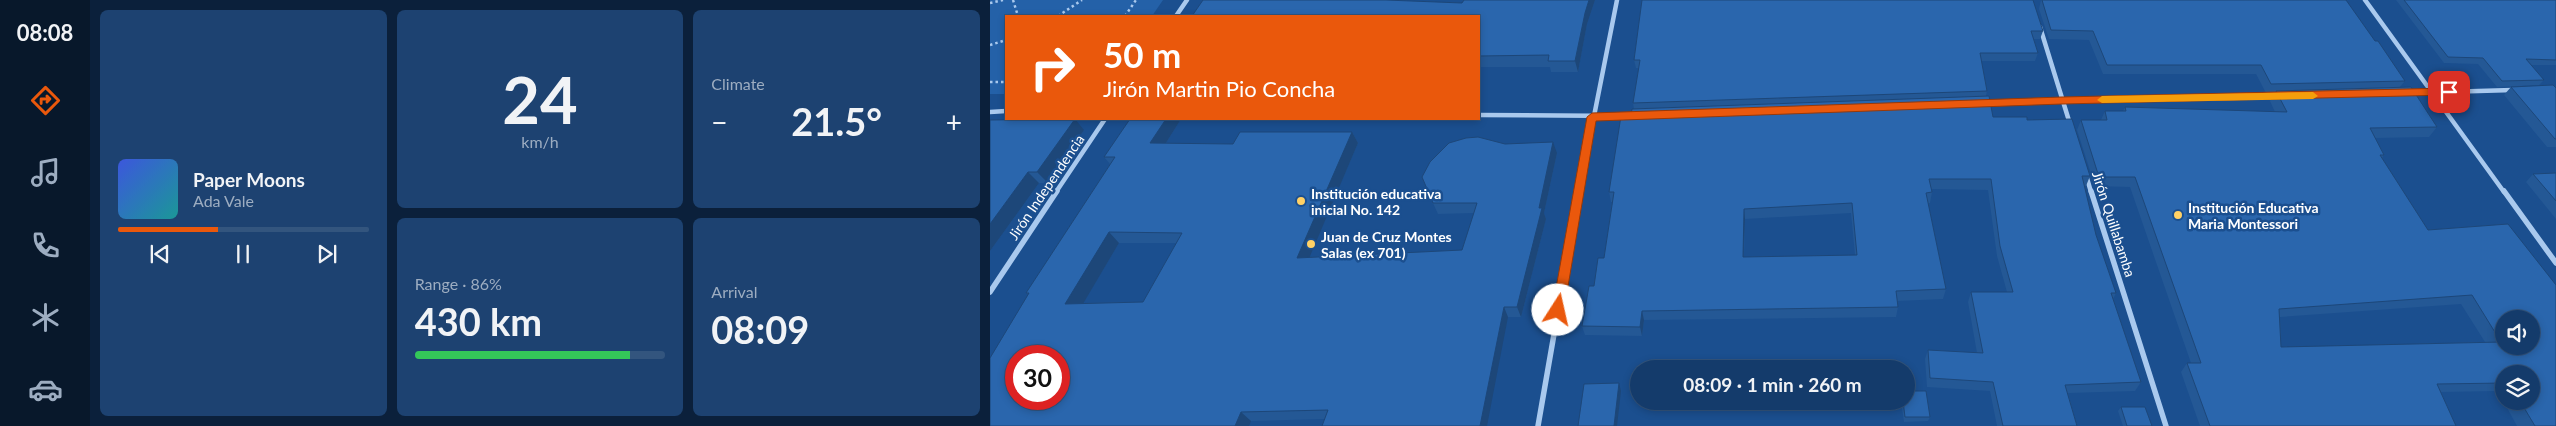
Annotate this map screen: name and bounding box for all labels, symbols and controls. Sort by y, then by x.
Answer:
text: 08:08 [17,19,73,46]
text: 50 m [1103,33,1181,75]
icon: right [1020,35,1085,100]
text: 24 [502,60,578,138]
pin [2428,71,2470,113]
text: Climate [711,74,765,93]
text: Jirón Martin Pio Concha [1103,75,1335,102]
icon: arrive [2435,78,2463,106]
icon: directions [28,83,63,118]
text: 21.5° [791,98,882,144]
text: − [711,105,728,139]
text: + [946,105,962,139]
street label: Jirón Independencia [1004,131,1088,243]
text: km/h [521,132,559,151]
icon: music [28,155,63,190]
text: Paper Moons [193,168,305,191]
street label: Jirón Quillabamba [2089,169,2139,279]
place label: Institución educativa inicial No. 142 [1311,185,1441,218]
text: Ada Vale [193,191,254,210]
marker: Institución educativa inicial No. 142 [1295,195,1307,207]
place label: Institución Educativa Maria Montessori [2188,199,2319,232]
marker: Institución Educativa Maria Montessori [2172,209,2184,221]
icon: phone [28,228,63,263]
place label: Juan de Cruz Montes Salas (ex 701) [1321,228,1452,261]
marker: Juan de Cruz Montes Salas (ex 701) [1305,238,1317,250]
icon: previous [146,240,174,268]
icon: pause [229,240,257,268]
icon: next [313,240,341,268]
text: Range · 86% [415,274,502,293]
text: Arrival [711,282,757,301]
position arrow [1531,283,1583,335]
text: 430 km [415,298,542,344]
icon: climate [28,300,63,335]
text: 08:09 [711,306,809,352]
map controls [2495,310,2540,410]
button: sound [2495,310,2540,355]
speed limit sign: 30 [1005,345,1070,410]
button: layers [2495,365,2540,410]
icon: car [28,372,63,407]
text: 08:09 · 1 min · 260 m [1683,373,1862,396]

